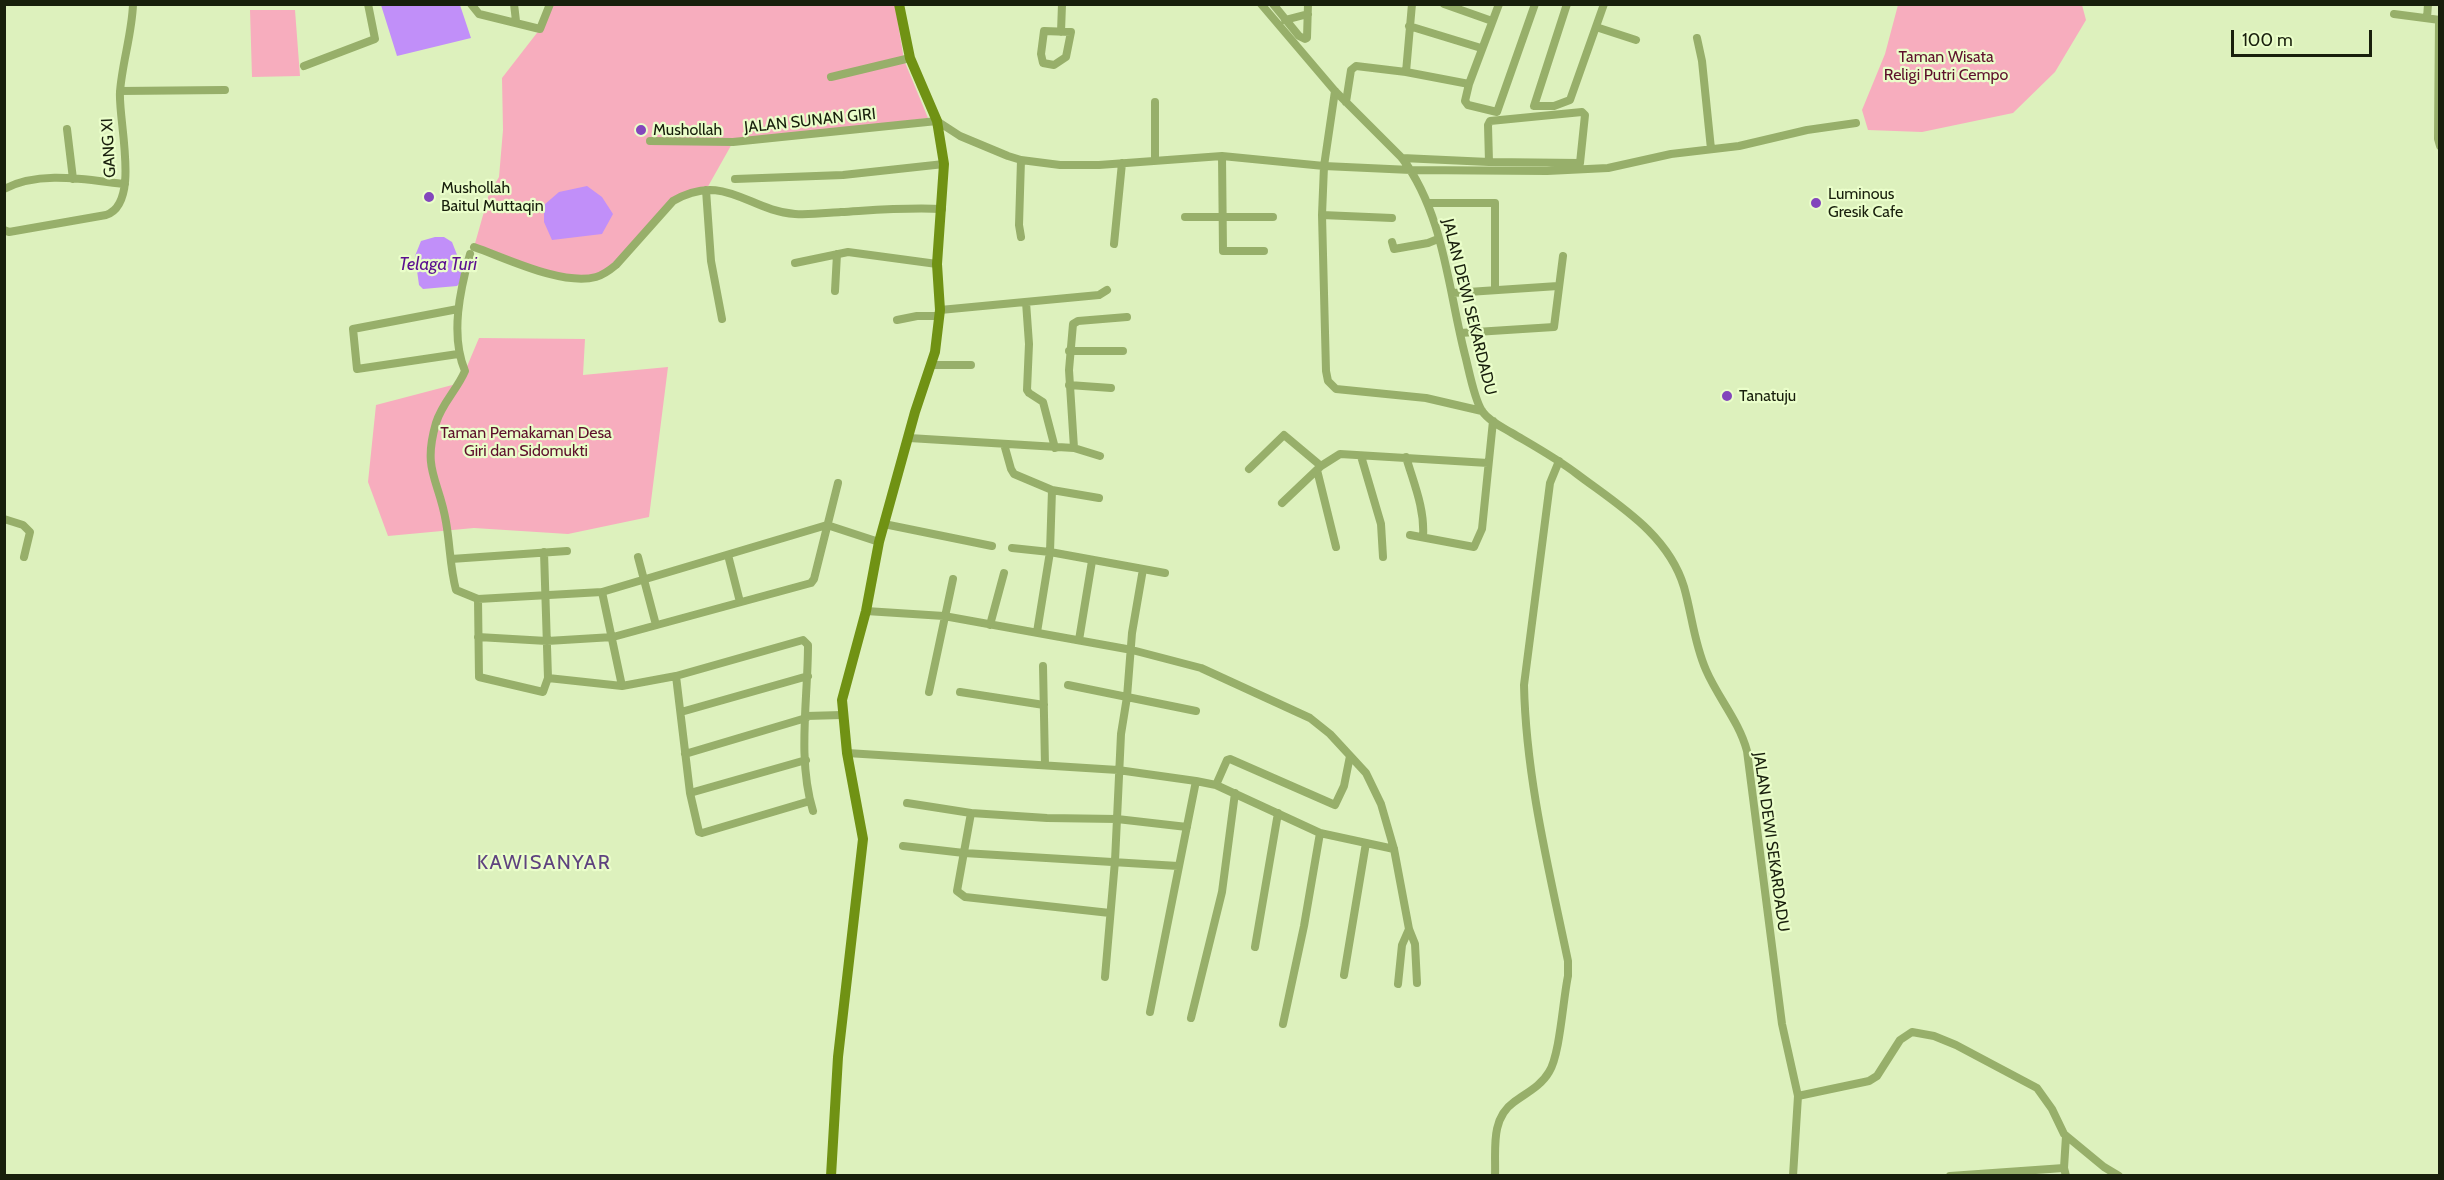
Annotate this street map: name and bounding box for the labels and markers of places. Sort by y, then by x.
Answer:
place label: Mushollah [653,120,722,140]
marker: Mushollah [634,123,648,137]
place label: Mushollah Baitul Muttaqin [441,178,544,216]
place label: Luminous Gresik Cafe [1828,184,1903,222]
marker: Mushollah Baitul Muttaqin [422,190,436,204]
marker: Luminous Gresik Cafe [1809,196,1823,210]
place label: Tanatuju [1739,386,1796,406]
marker: Tanatuju [1720,389,1734,403]

